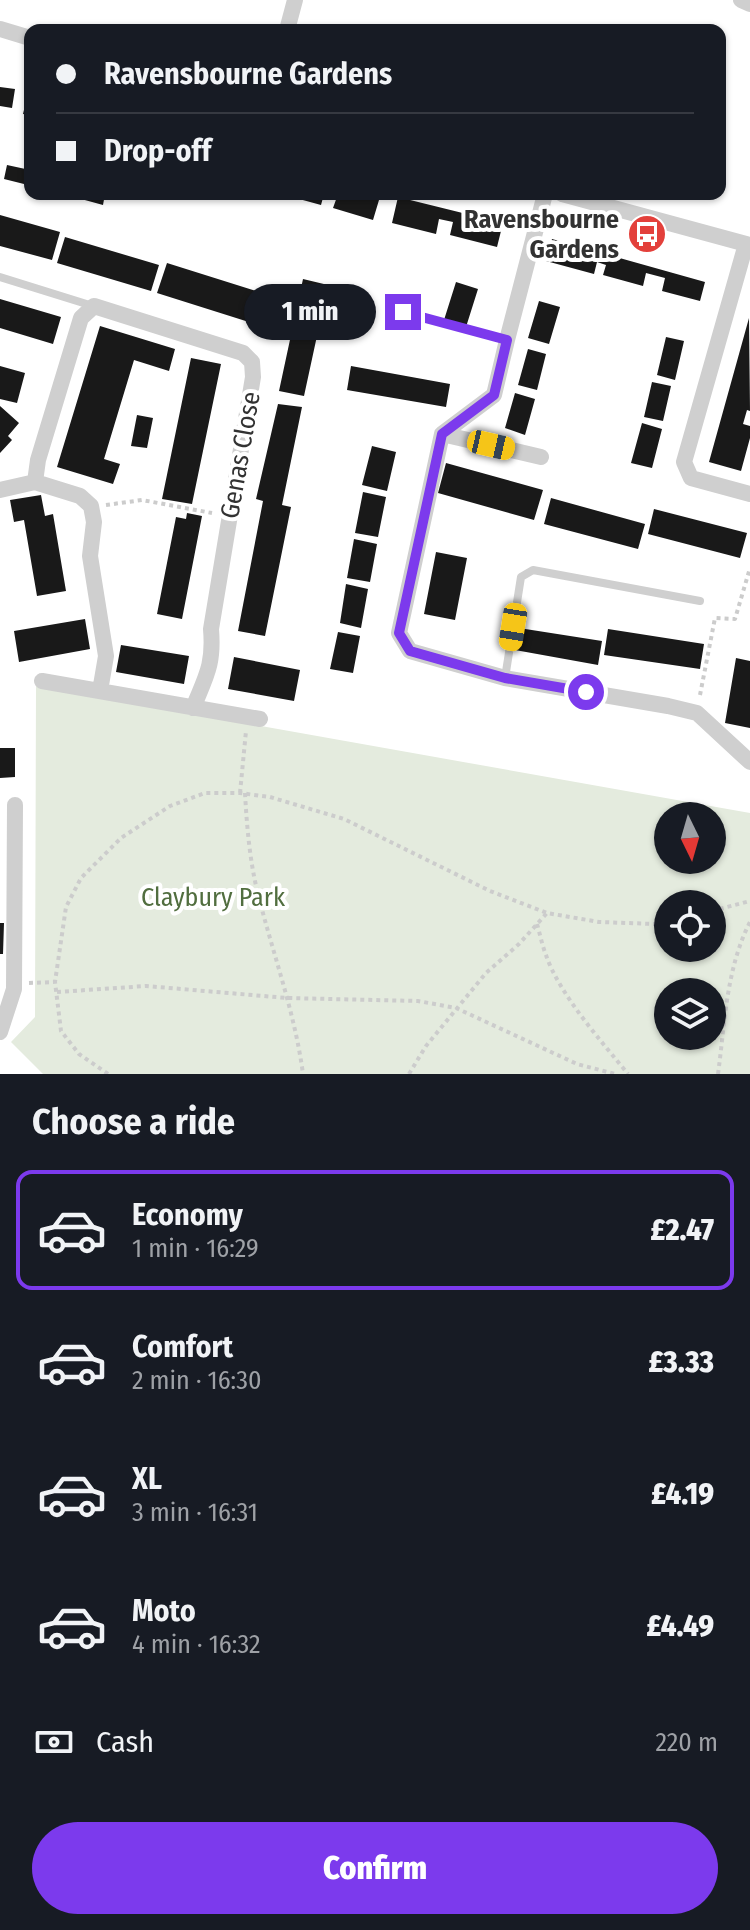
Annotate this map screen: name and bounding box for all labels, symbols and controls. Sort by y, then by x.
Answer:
text: Ravensbourne Gardens [104,56,392,92]
text: Drop-off [104,133,211,169]
place label: Ravensbourne Gardens [464,204,619,265]
bus stop icon: Ravensbourne Gardens [626,213,668,255]
callout: 1 min [243,284,375,340]
route end [385,294,421,330]
text: 1 min [282,296,338,327]
street label: Genas Close [214,389,267,521]
car [465,428,517,462]
car [497,601,529,653]
route start [568,674,604,710]
north arrow [654,802,726,874]
map controls [654,802,726,1050]
park label: Claybury Park [141,882,286,913]
button: locate [654,890,726,962]
button: layers [654,978,726,1050]
text: Choose a ride [32,1100,235,1144]
icon: car [36,1194,108,1266]
text: Economy [132,1197,243,1233]
text: £2.47 [651,1212,714,1248]
text: 1 min · 16:29 [132,1233,259,1264]
icon: car [36,1326,108,1398]
text: Comfort [132,1329,233,1365]
text: £3.33 [648,1344,714,1380]
text: 2 min · 16:30 [132,1365,262,1396]
icon: car [36,1458,108,1530]
text: XL [132,1461,162,1497]
text: £4.19 [651,1476,714,1512]
text: 3 min · 16:31 [132,1497,258,1528]
icon: car [36,1590,108,1662]
text: Moto [132,1593,196,1629]
text: £4.49 [647,1608,714,1644]
text: 4 min · 16:32 [132,1629,260,1660]
icon: cash [32,1720,76,1764]
text: Cash [96,1724,154,1760]
text: 220 m [655,1727,718,1758]
button: Confirm [32,1822,718,1914]

